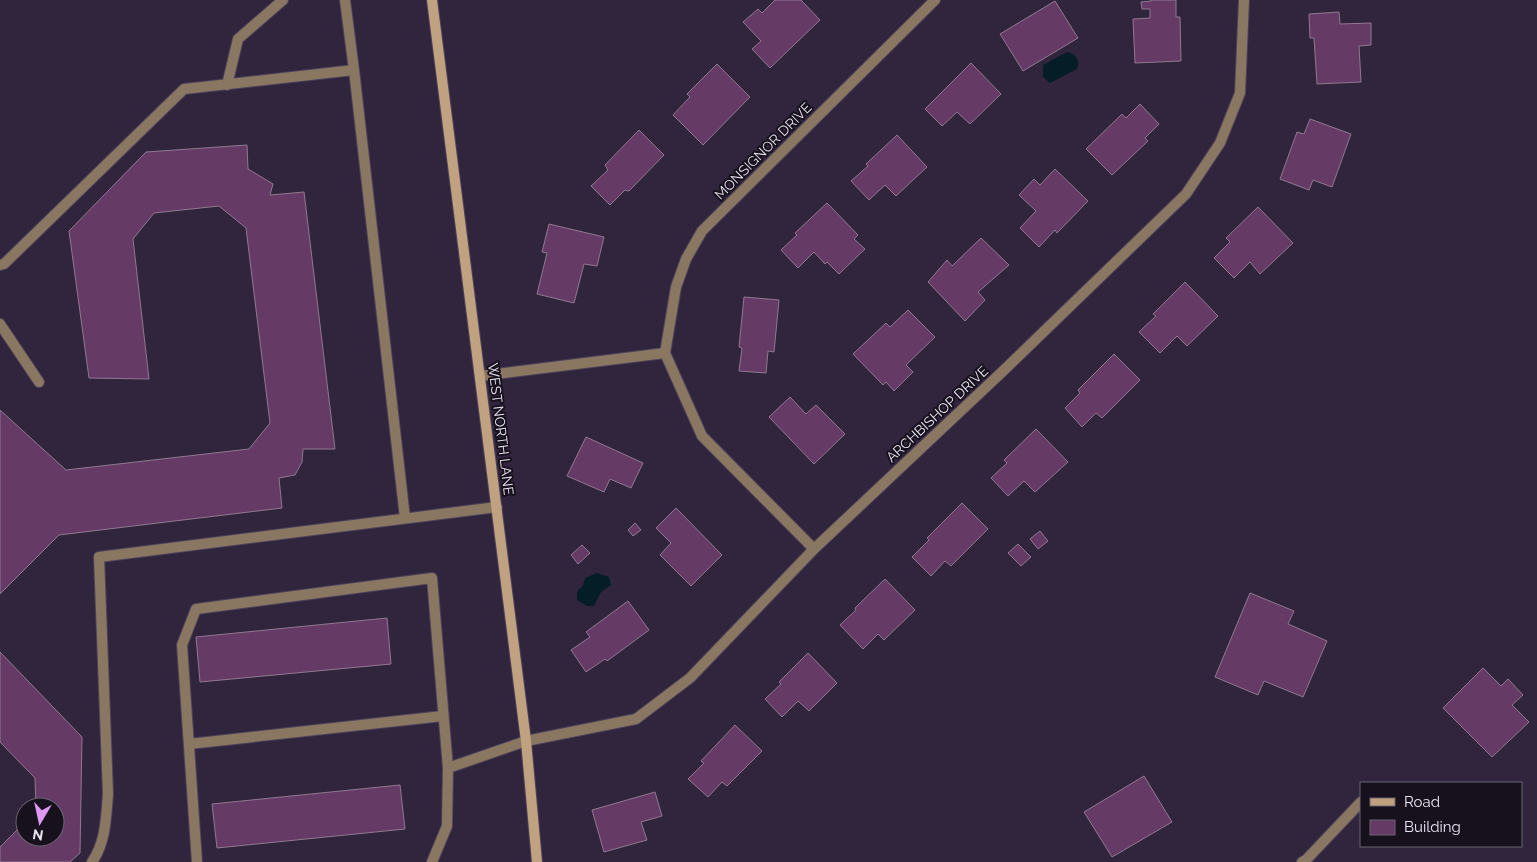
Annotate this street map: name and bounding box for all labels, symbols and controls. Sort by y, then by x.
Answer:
street label: MONSIGNOR DRIVE [711,99,815,203]
street label: WEST NORTH LANE [485,362,517,496]
street label: ARCHBISHOP DRIVE [883,363,991,465]
legend [1360,782,1522,847]
text: Road [1404,793,1440,811]
north arrow [15,797,65,847]
text: Building [1404,818,1461,836]
text: N [31,826,44,844]

